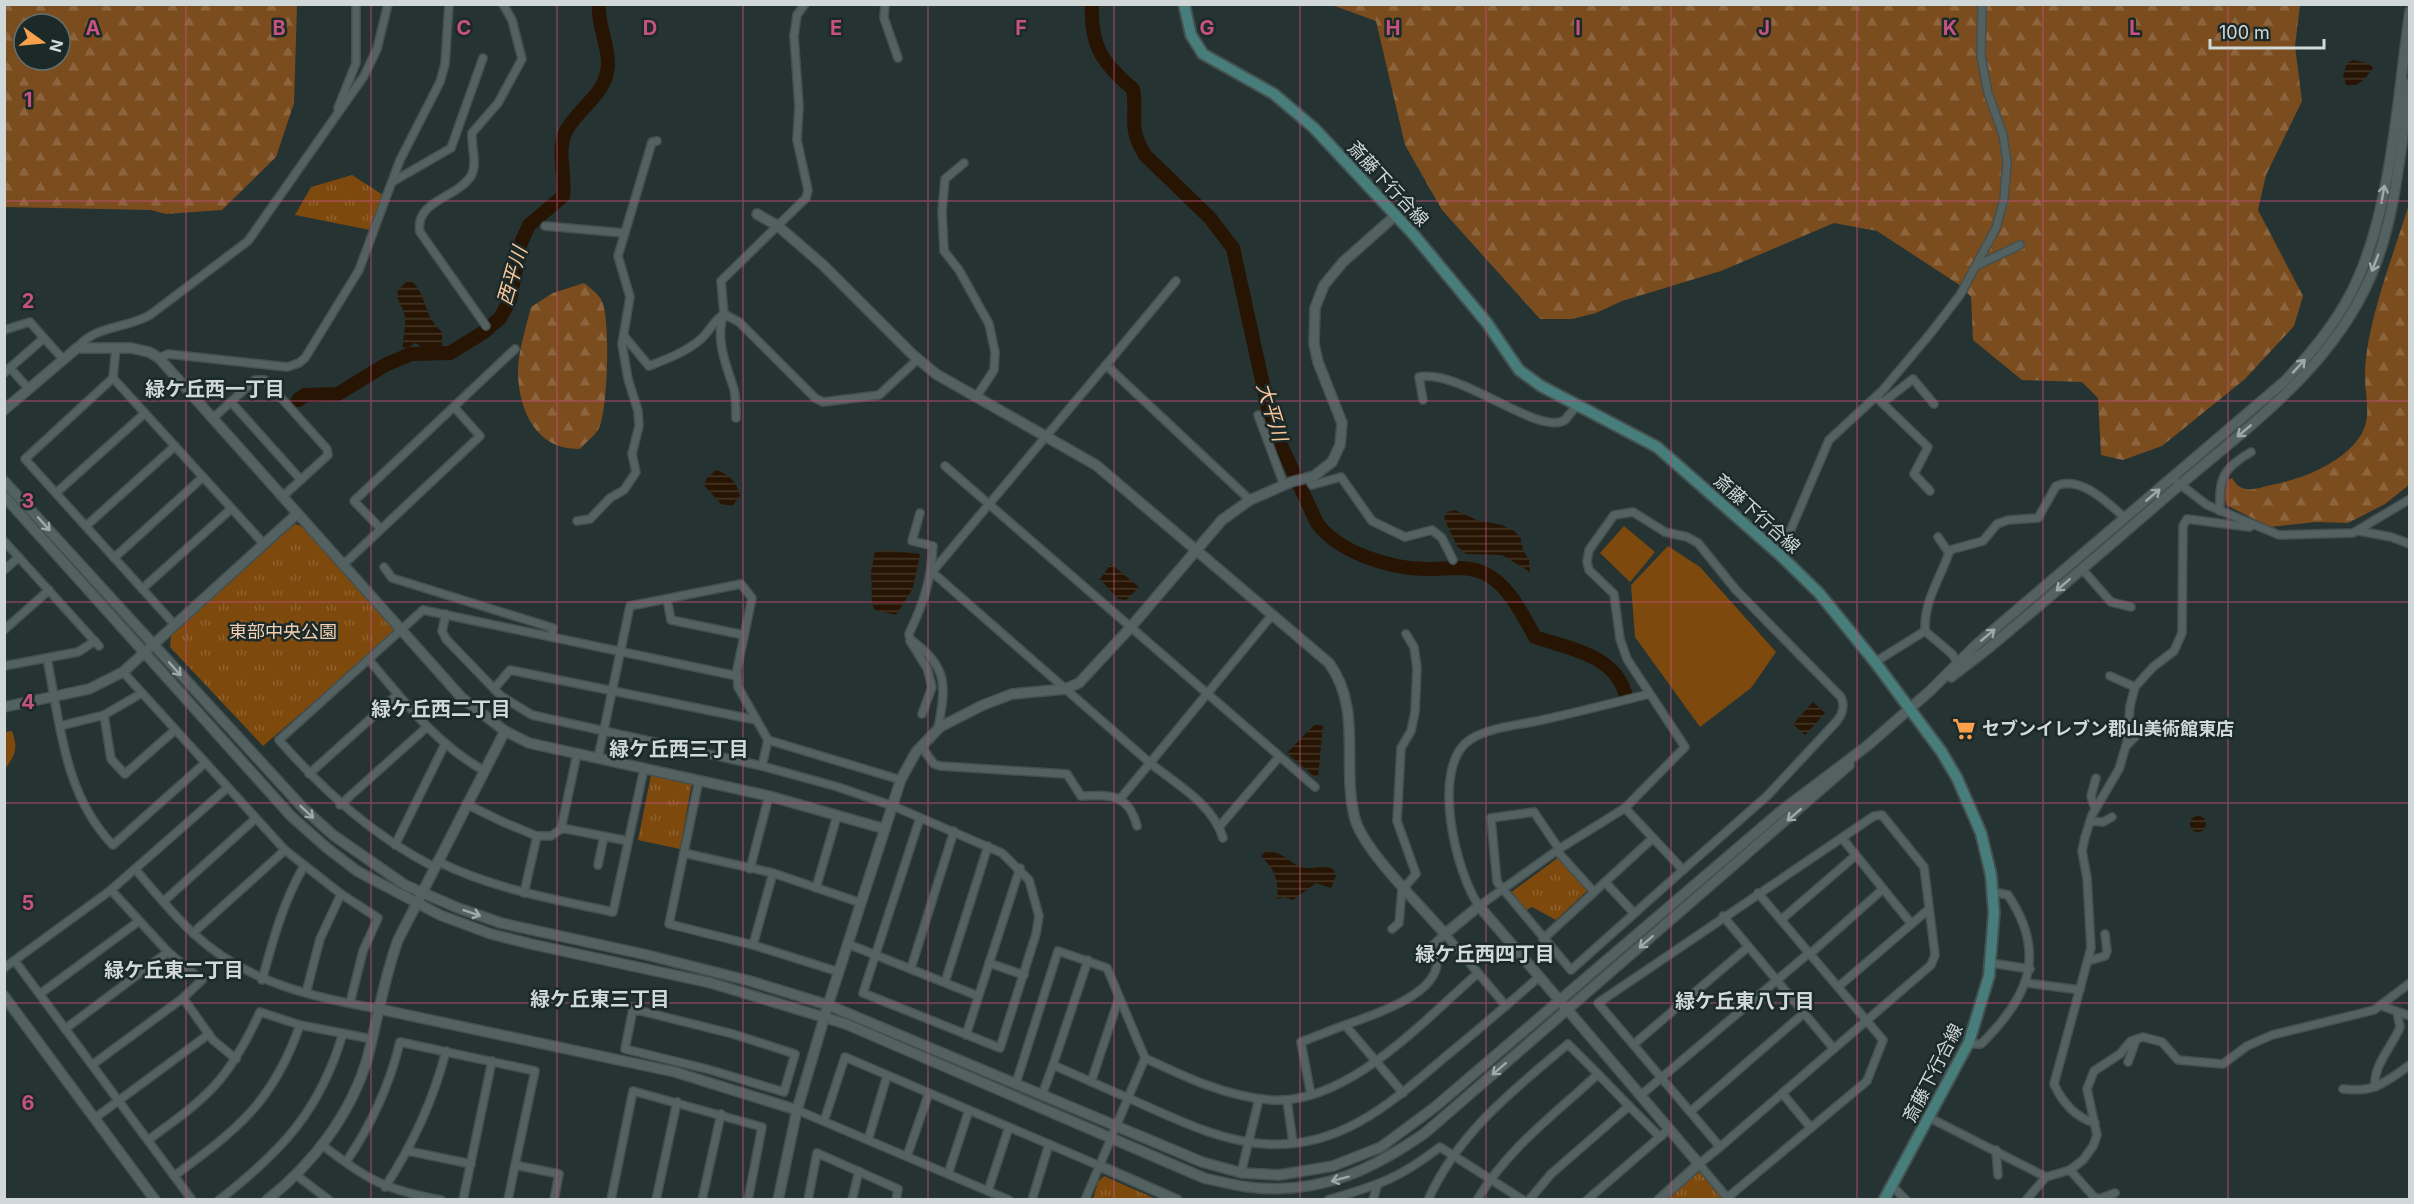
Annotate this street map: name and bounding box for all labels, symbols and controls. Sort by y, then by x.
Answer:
north arrow [12,12,72,72]
scale bar [2210,12,2324,50]
text: A [86,16,101,40]
text: B [272,16,286,40]
text: C [457,16,471,40]
text: D [643,16,657,40]
text: E [830,16,842,40]
text: F [1015,16,1027,40]
text: G [1199,16,1215,40]
text: H [1386,16,1400,40]
text: I [1575,16,1581,40]
text: J [1758,16,1770,40]
text: K [1943,16,1957,40]
text: L [2129,16,2141,40]
text: 100 m [2219,22,2270,43]
text: N [45,37,68,54]
text: 1 [24,88,32,112]
street label: 斎藤下行合線 [1344,137,1433,230]
one-way arrow [2378,184,2389,204]
water label: 西平川 [492,242,532,308]
one-way arrow [2369,254,2380,272]
text: 2 [22,289,34,313]
one-way arrow [2292,359,2306,374]
district label: 緑ケ丘西一丁目 [145,377,285,401]
water label: 大平川 [1252,380,1293,446]
one-way arrow [2237,424,2252,438]
street label: 斎藤下行合線 [1710,470,1804,558]
one-way arrow [2145,488,2160,502]
text: 3 [22,489,34,513]
one-way arrow [37,516,51,531]
one-way arrow [2056,578,2071,592]
park label: 東部中央公園 [229,621,337,642]
one-way arrow [1980,628,1996,641]
one-way arrow [168,661,182,676]
text: 4 [21,690,35,714]
district label: 緑ケ丘西二丁目 [371,697,511,721]
supermarket icon: セブンイレブン郡山美術館東店 [1951,716,1977,742]
place label: セブンイレブン郡山美術館東店 [1982,718,2234,739]
district label: 緑ケ丘西三丁目 [609,737,749,761]
one-way arrow [300,804,315,819]
one-way arrow [1787,808,1802,822]
text: 5 [22,891,34,915]
one-way arrow [462,909,481,920]
one-way arrow [1639,935,1654,949]
district label: 緑ケ丘西四丁目 [1415,942,1555,966]
district label: 緑ケ丘東二丁目 [104,958,244,982]
district label: 緑ケ丘東三丁目 [530,987,670,1011]
district label: 緑ケ丘東八丁目 [1675,989,1815,1013]
street label: 斎藤下行合線 [1899,1020,1966,1126]
one-way arrow [1492,1062,1507,1076]
text: 6 [22,1091,35,1115]
one-way arrow [1330,1173,1349,1185]

